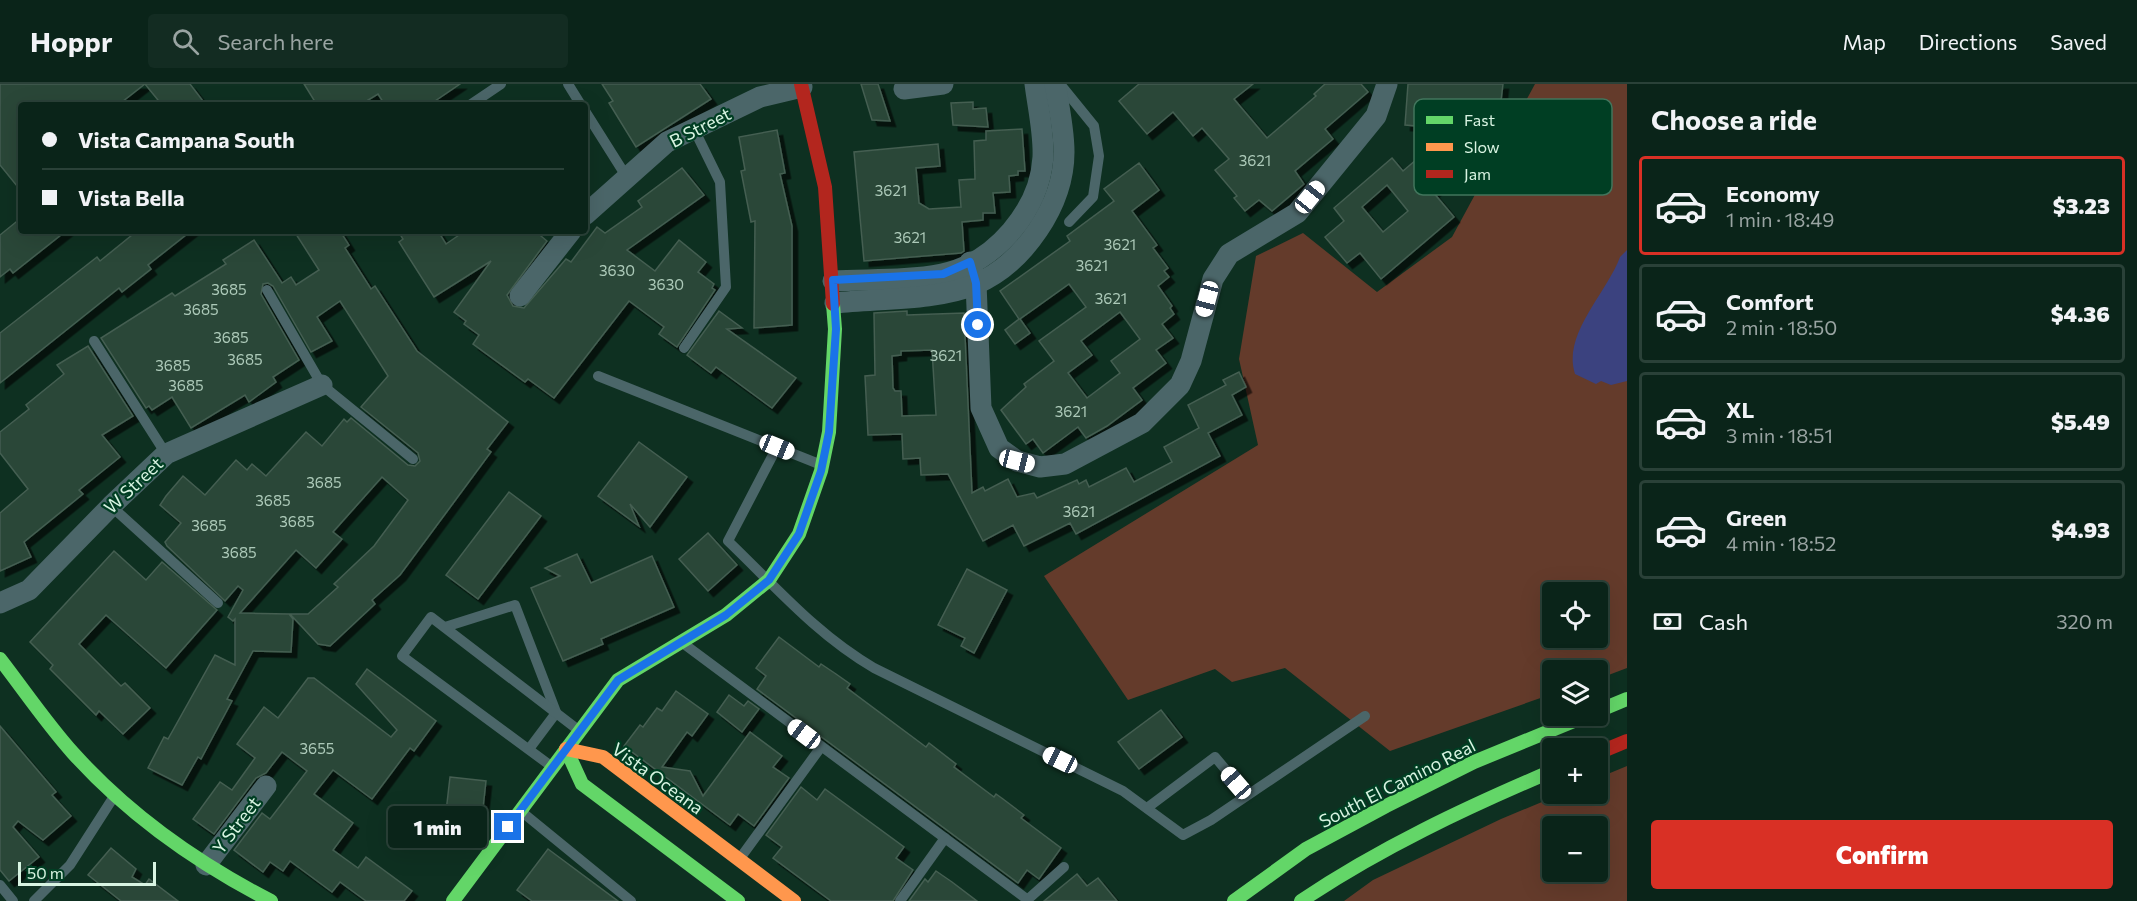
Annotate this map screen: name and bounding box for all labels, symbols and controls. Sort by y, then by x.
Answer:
search box [148,14,568,68]
text: Hoppr [30,24,112,58]
icon: search [169,25,202,58]
text: Search here [217,28,334,55]
text: Map [1843,29,1886,54]
text: Directions [1919,29,2017,54]
text: Saved [2050,29,2107,54]
legend [1414,99,1612,195]
street label: B Street [666,102,734,152]
text: Choose a ride [1651,103,1817,136]
text: Fast [1464,110,1495,129]
text: Vista Campana South [78,126,295,153]
text: Slow [1464,137,1500,156]
house number: 3621 [1239,151,1271,169]
text: Jam [1464,164,1491,183]
car [1292,177,1328,217]
icon: car [1654,179,1708,233]
text: Economy [1726,180,1820,207]
house number: 3621 [875,181,907,199]
text: Vista Bella [78,184,185,211]
text: $3.23 [2053,192,2110,219]
text: 1 min · 18:49 [1726,207,1834,231]
house number: 3621 [894,228,926,246]
house number: 3621 [1104,235,1136,253]
house number: 3621 [1076,256,1108,274]
house number: 3630 [599,261,635,279]
house number: 3630 [648,275,684,293]
car [1194,279,1220,319]
house number: 3685 [211,280,247,298]
icon: car [1654,287,1708,341]
text: Comfort [1726,288,1814,315]
house number: 3621 [1095,289,1127,307]
house number: 3685 [183,300,219,318]
text: $4.36 [2051,300,2110,327]
route start [964,311,991,338]
text: 2 min · 18:50 [1726,315,1837,339]
house number: 3685 [213,328,249,346]
house number: 3621 [930,346,962,364]
house number: 3685 [227,350,263,368]
house number: 3685 [155,356,191,374]
house number: 3685 [168,376,204,394]
icon: car [1654,395,1708,449]
text: XL [1726,396,1754,423]
house number: 3621 [1055,402,1087,420]
text: $5.49 [2051,408,2110,435]
text: 3 min · 18:51 [1726,423,1833,447]
car [757,432,797,462]
car [997,448,1037,474]
street label: W Street [99,452,167,518]
house number: 3685 [306,473,342,491]
house number: 3685 [255,491,291,509]
house number: 3621 [1063,502,1095,520]
icon: car [1654,503,1708,557]
text: Green [1726,504,1787,531]
house number: 3685 [279,512,315,530]
house number: 3685 [191,516,227,534]
text: $4.93 [2051,516,2110,543]
text: 4 min · 18:52 [1726,531,1836,555]
house number: 3685 [221,543,257,561]
map controls [1542,582,1608,882]
button: locate [1542,582,1608,648]
icon: cash [1651,605,1684,638]
text: Cash [1699,608,1748,635]
text: 320 m [2056,609,2113,633]
button: layers [1542,660,1608,726]
car [784,716,824,752]
street label: South El Camino Real [1315,734,1479,832]
street label: Vista Oceana [608,737,708,819]
button: + [1542,738,1608,804]
house number: 3655 [300,739,334,757]
car [1040,744,1080,776]
car [1217,764,1255,802]
street label: Y Street [207,792,265,858]
callout: 1 min [388,806,487,848]
route end [494,813,521,840]
text: 1 min [413,815,462,839]
button: − [1542,816,1608,882]
button: Confirm [1651,820,2113,889]
scale bar [18,859,156,886]
text: 50 m [27,863,64,882]

